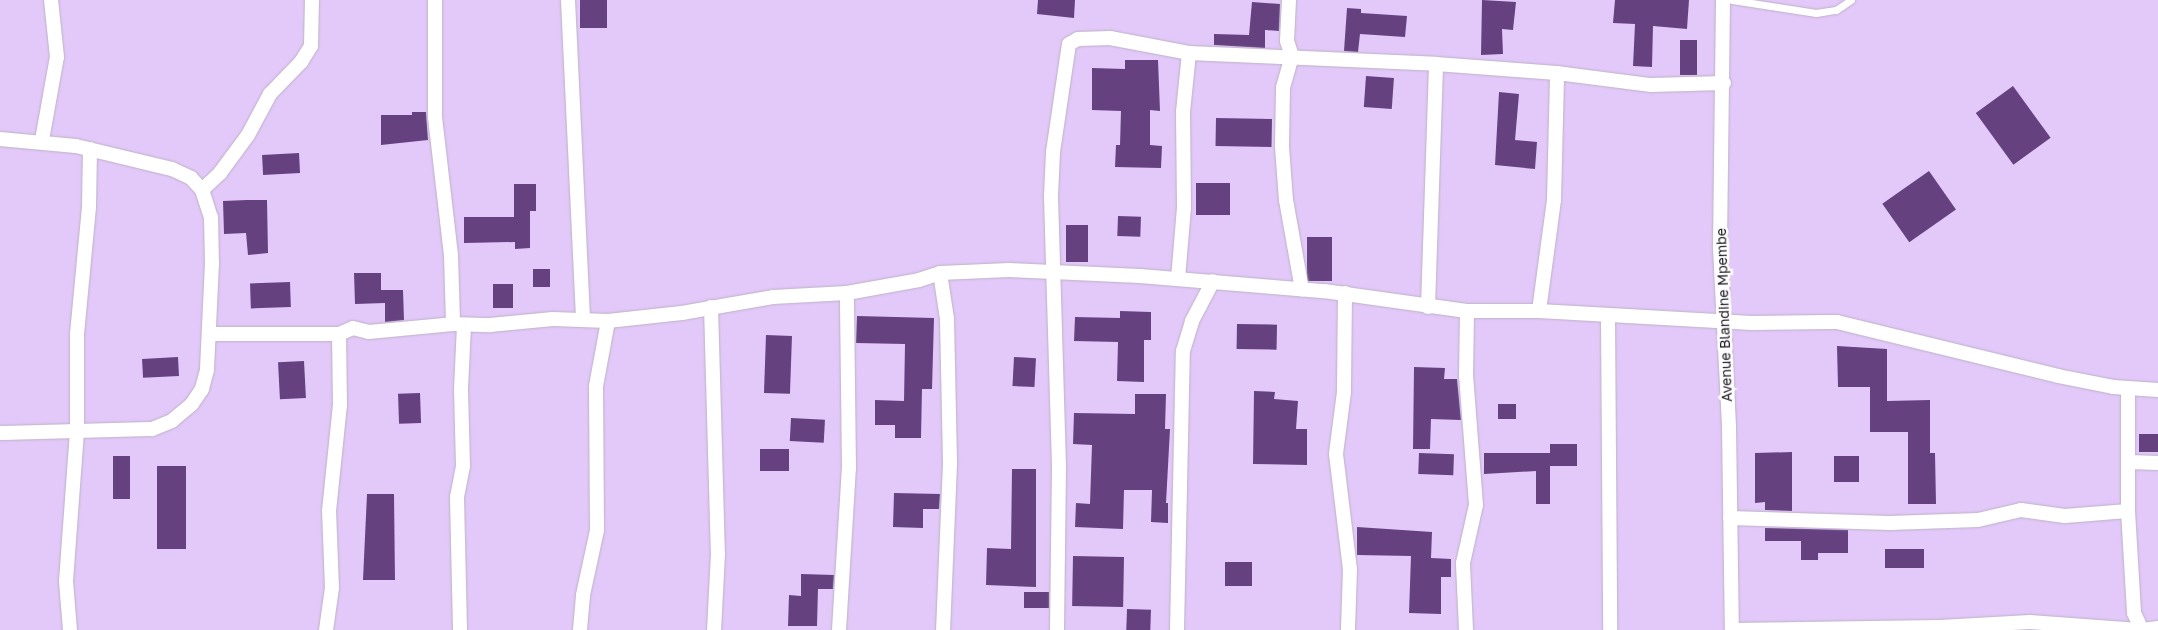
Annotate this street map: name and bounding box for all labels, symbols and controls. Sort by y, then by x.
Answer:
street label: Avenue Blandine Mpembe [1713,228,1735,402]

